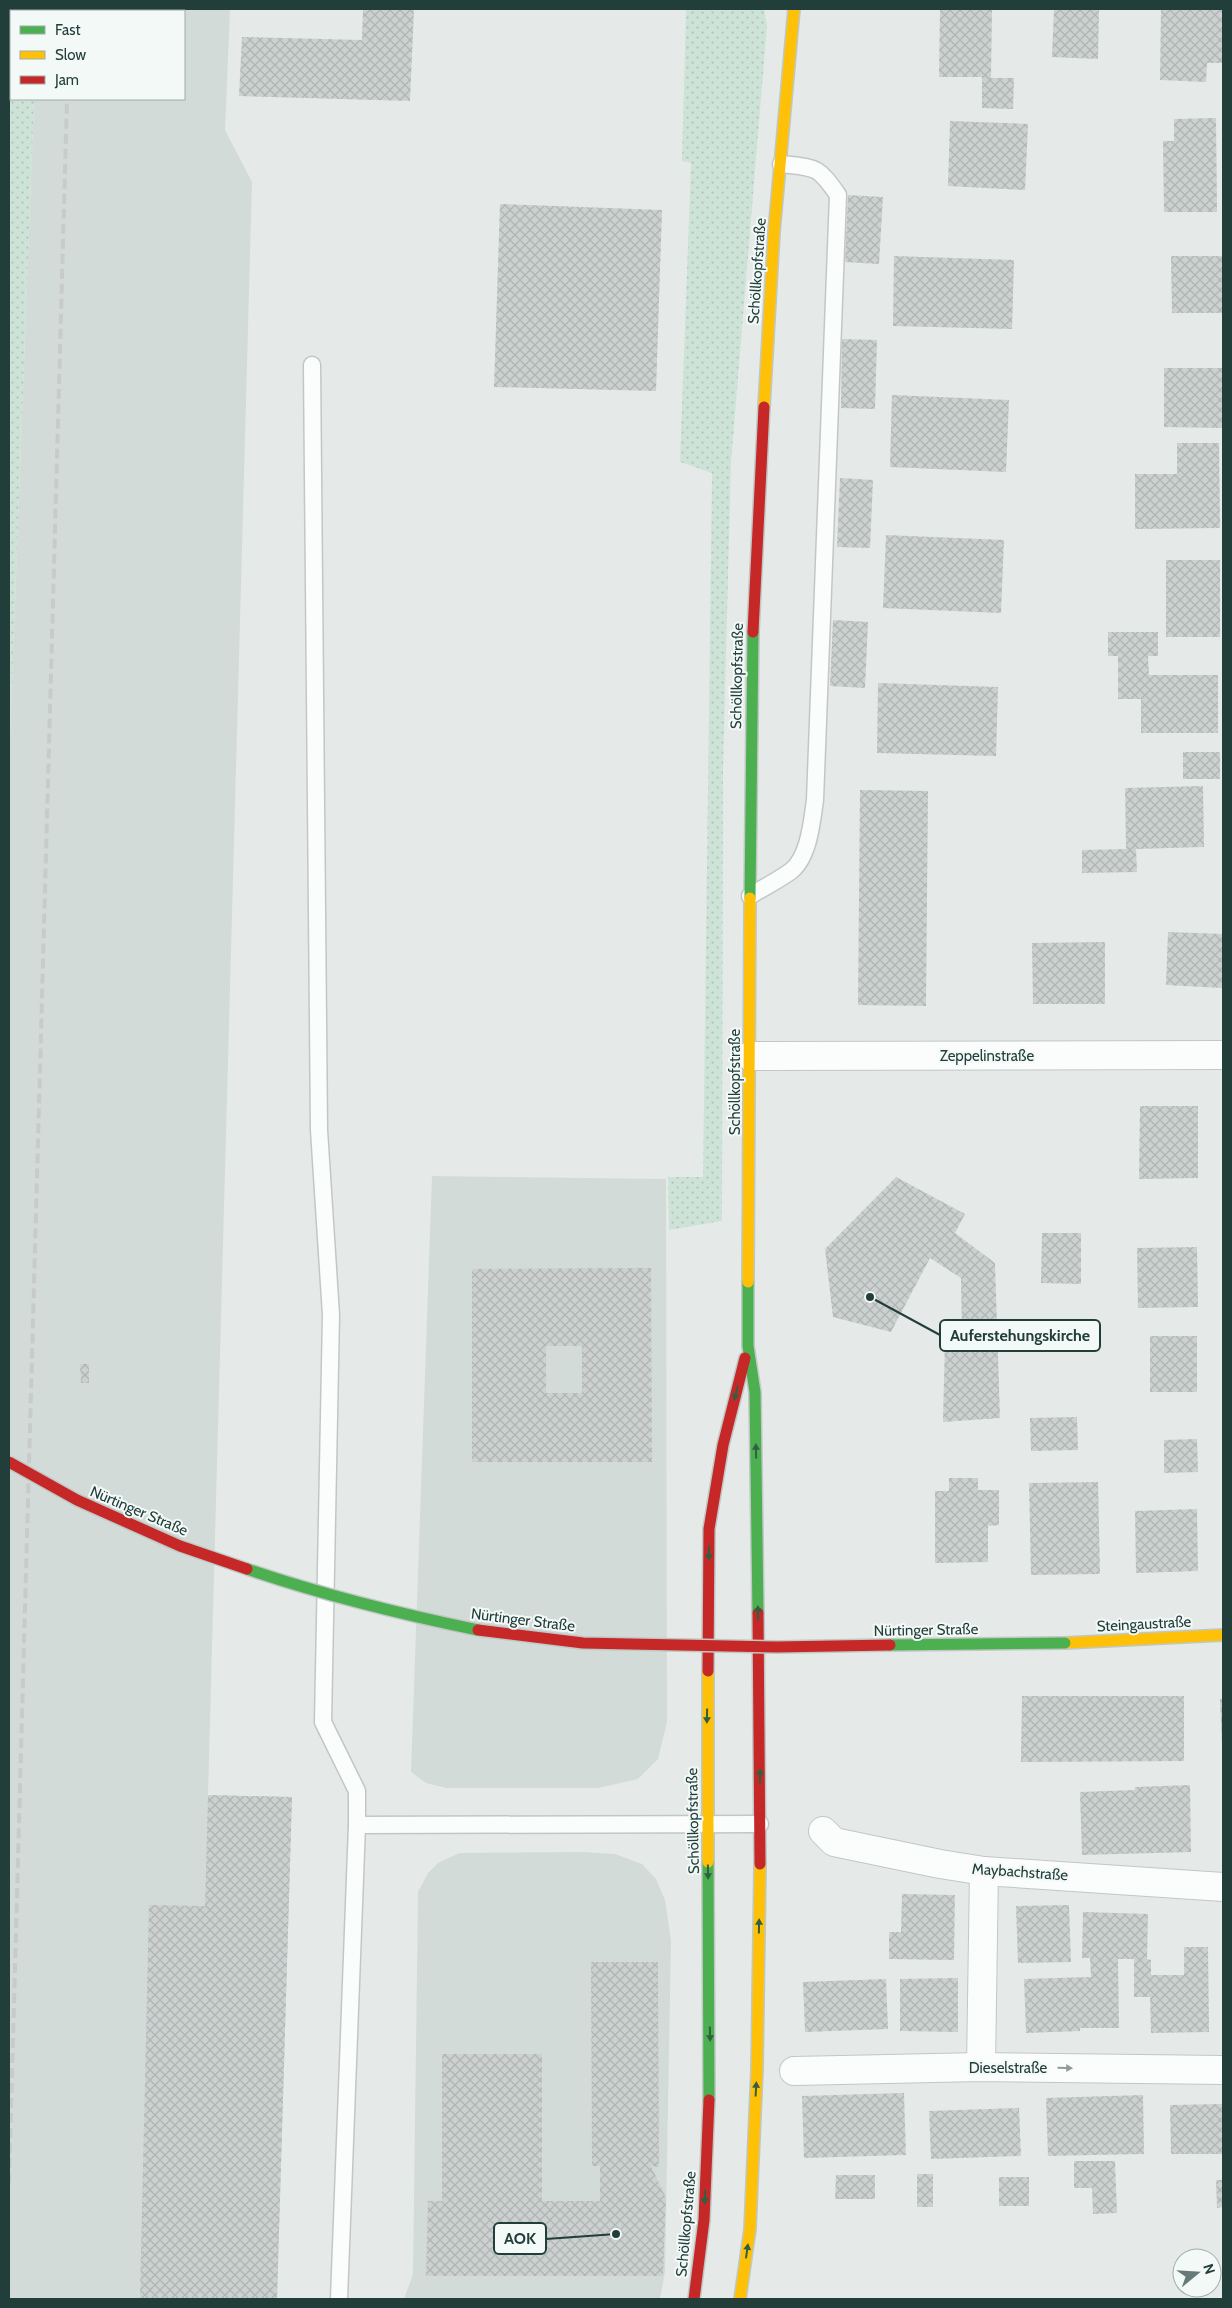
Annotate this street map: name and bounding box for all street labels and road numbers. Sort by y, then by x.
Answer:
street label: Schöllkopfstraße [744,217,770,325]
street label: Schöllkopfstraße [727,622,747,729]
street label: Schöllkopfstraße [726,1029,744,1135]
street label: Zeppelinstraße [940,1047,1034,1065]
street label: Nürtinger Straße [87,1482,191,1540]
street label: Nürtinger Straße [470,1605,576,1635]
street label: Steingaustraße [1096,1613,1192,1635]
street label: Nürtinger Straße [874,1620,979,1640]
street label: Schöllkopfstraße [683,1767,703,1874]
street label: Maybachstraße [971,1860,1069,1884]
street label: Dieselstraße [969,2059,1048,2077]
street label: Schöllkopfstraße [672,2170,700,2278]

